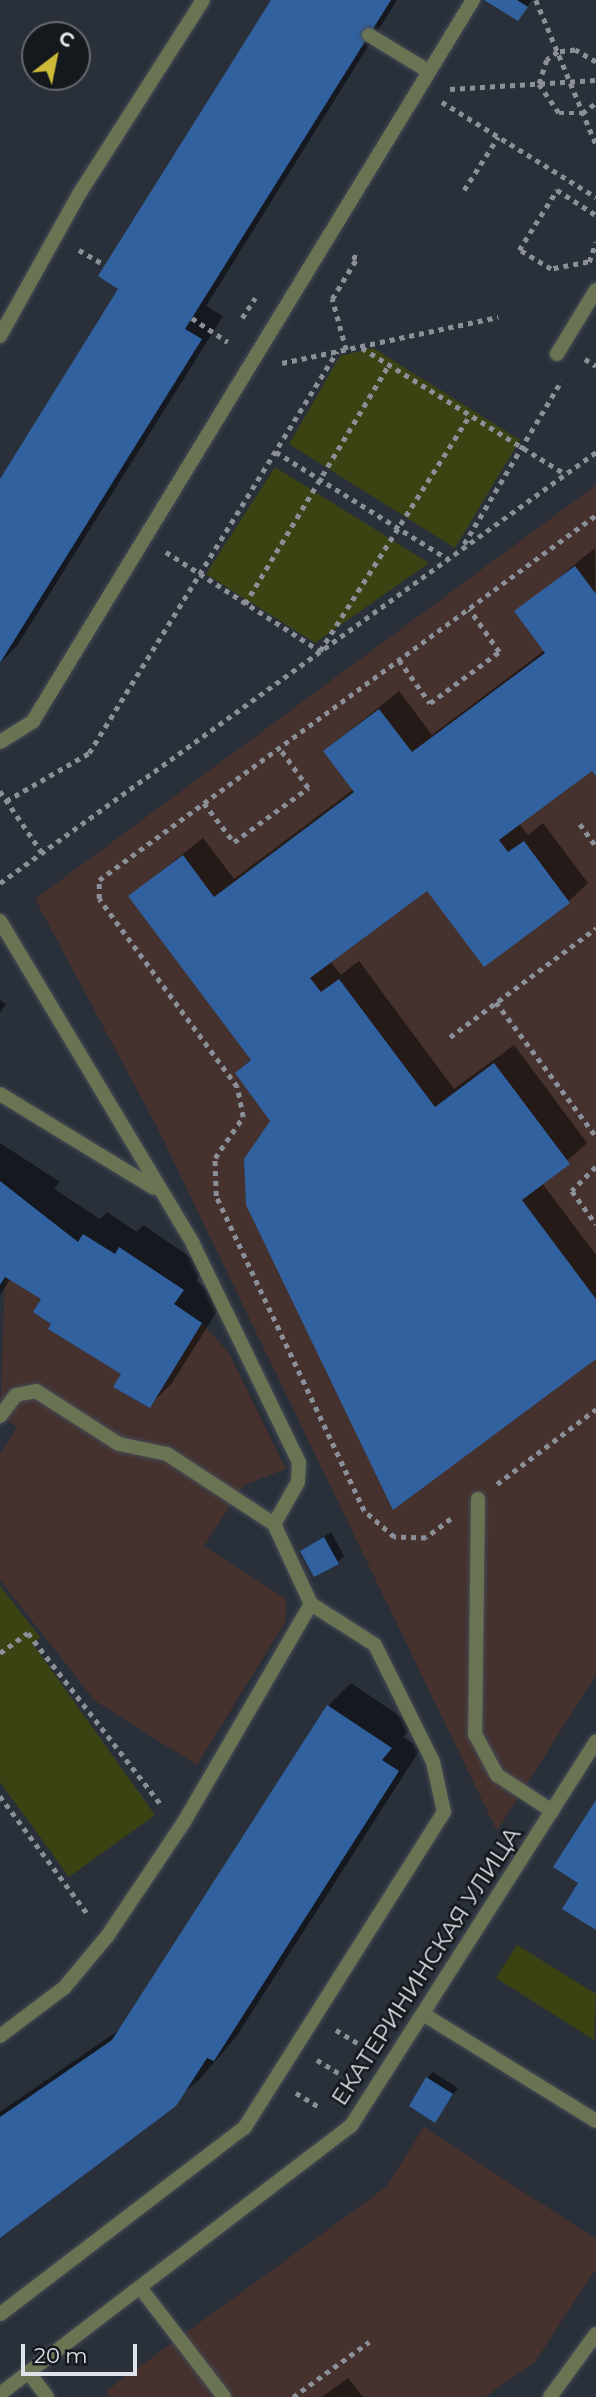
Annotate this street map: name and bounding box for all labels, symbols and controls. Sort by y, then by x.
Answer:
north arrow [21,21,91,91]
text: С [54,26,78,53]
street label: ЕКАТЕРИНИНСКАЯ УЛИЦА [325,1822,527,2110]
scale bar [24,2330,140,2374]
text: 20 m [34,2343,88,2368]

